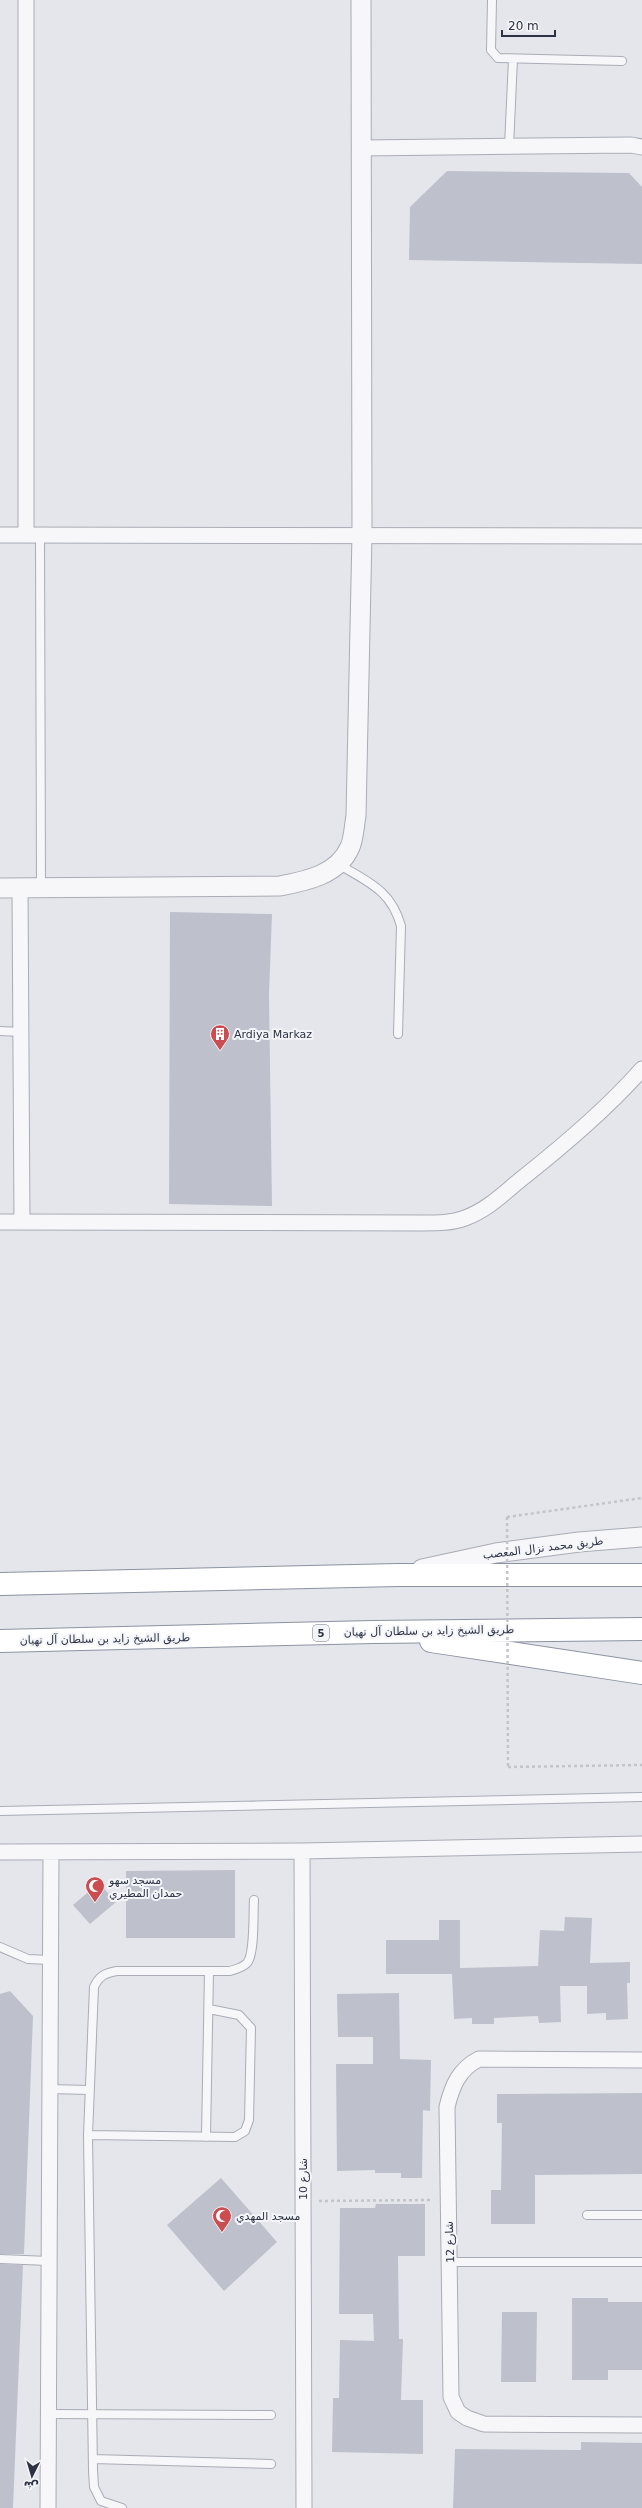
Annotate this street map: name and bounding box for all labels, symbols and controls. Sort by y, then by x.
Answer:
scale bar [502,12,555,38]
text: 20 m [508,19,539,33]
building icon: Ardiya Markaz [209,1023,231,1051]
place label: Ardiya Markaz [234,1028,312,1041]
street label: طريق محمد نزال المعصب [482,1534,604,1563]
street label: طريق الشيخ زايد بن سلطان آل نهيان [344,1622,515,1640]
road number: 5 [313,1625,329,1641]
street label: طريق الشيخ زايد بن سلطان آل نهيان [20,1630,191,1648]
place label: مسجد سهو حمدان المطيري [108,1874,182,1900]
mosque icon: مسجد سهو حمدان المطيري [84,1875,106,1903]
street label: شارع 10 [297,2158,310,2200]
mosque icon: مسجد المهدي [211,2205,233,2233]
place label: مسجد المهدي [236,2210,300,2223]
street label: شارع 12 [443,2221,457,2263]
north arrow [12,2456,52,2496]
text: ش [23,2478,39,2493]

